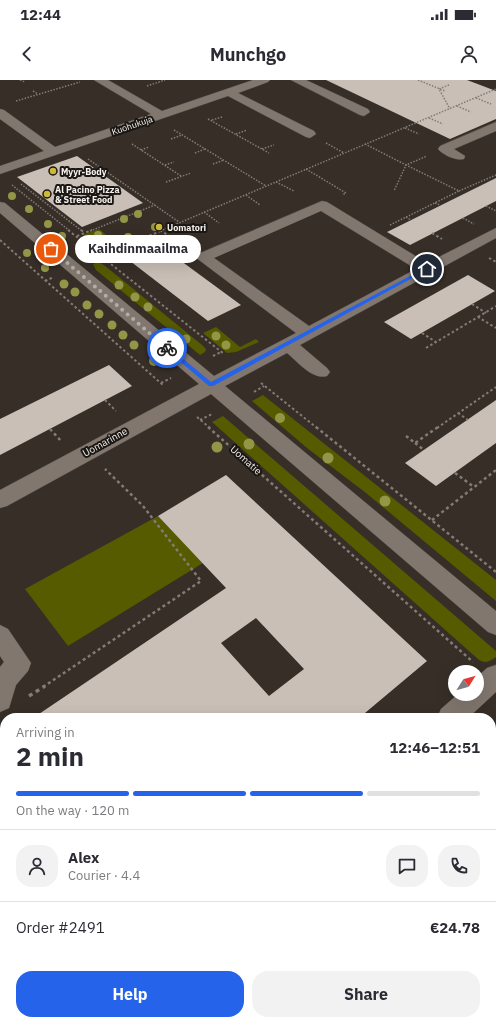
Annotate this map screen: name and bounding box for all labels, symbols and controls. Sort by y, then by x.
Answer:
text: 12:44 [20,5,61,24]
icon: back [16,43,38,65]
text: Munchgo [210,43,286,66]
icon: person [458,43,480,65]
street label: Kuohukuja [110,113,154,137]
marker: Myyr-Body [48,166,58,176]
place label: Myyr-Body [61,166,107,177]
place label: Al Pacino Pizza & Street Food [55,184,120,205]
marker: Al Pacino Pizza & Street Food [42,189,52,199]
marker: Uomatori [154,222,164,232]
place label: Uomatori [167,222,207,233]
pin [34,232,68,266]
callout: Kaihdinmaailma [75,235,201,263]
icon: bag [40,238,62,260]
text: Kaihdinmaailma [88,240,188,257]
pin [410,252,444,286]
icon: home [416,258,438,280]
courier [147,328,187,368]
icon: bike [156,337,178,359]
street label: Uomarinne [80,424,130,460]
street label: Uomatie [228,442,265,478]
north arrow [448,665,484,701]
map controls [448,665,484,701]
text: Arriving in [16,724,75,741]
text: 12:46–12:51 [389,738,480,757]
text: 2 min [16,739,84,773]
text: On the way · 120 m [16,802,129,819]
button: person [16,845,58,887]
button: chat [386,845,428,887]
button: phone [438,845,480,887]
text: Alex [68,848,99,867]
text: Courier · 4.4 [68,867,140,884]
text: Order #2491 [16,918,105,937]
text: €24.78 [430,918,480,937]
button: Help [16,971,244,1017]
button: Share [252,971,480,1017]

